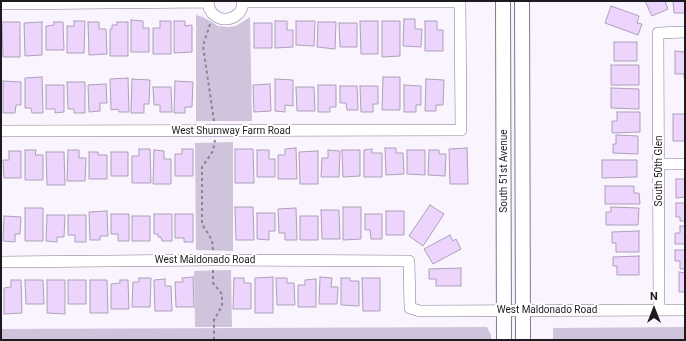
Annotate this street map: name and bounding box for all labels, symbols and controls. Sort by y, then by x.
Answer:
street label: West Shumway Farm Road [171,125,291,137]
street label: South 51st Avenue [498,129,510,213]
street label: South 50th Glen [653,136,665,206]
street label: West Maldonado Road [155,254,255,266]
north arrow [634,289,674,329]
text: N [650,290,658,303]
street label: West Maldonado Road [497,304,597,316]

